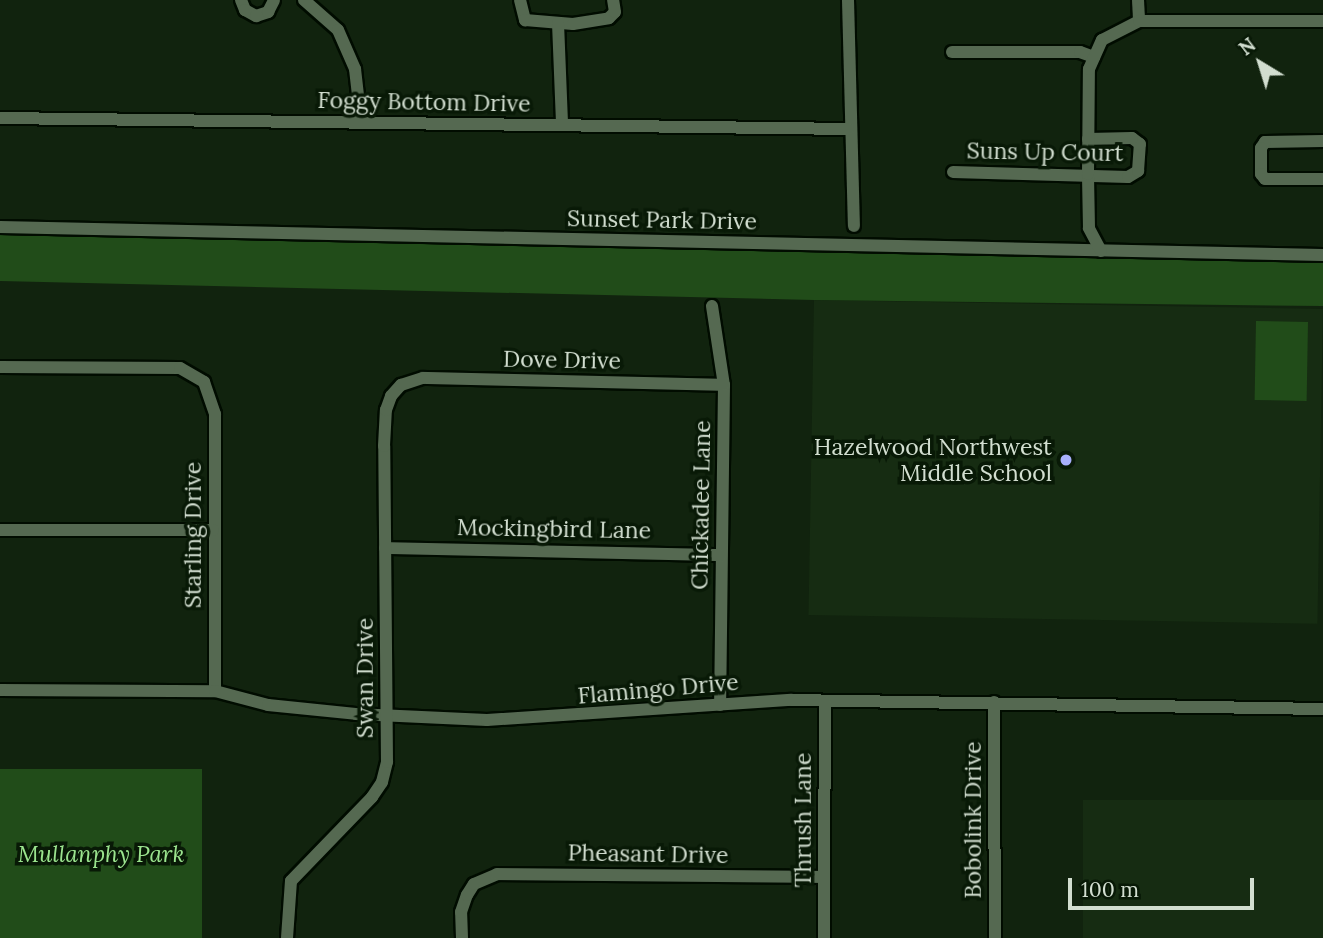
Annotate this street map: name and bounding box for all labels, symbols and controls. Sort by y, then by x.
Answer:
north arrow [1225,28,1295,98]
text: N [1234,32,1260,60]
street label: Foggy Bottom Drive [317,86,531,118]
street label: Suns Up Court [966,137,1124,167]
street label: Sunset Park Drive [567,205,757,235]
street label: Dove Drive [503,345,621,375]
street label: Chickadee Lane [686,420,716,590]
place label: Hazelwood Northwest Middle School [814,433,1052,487]
marker: Hazelwood Northwest Middle School [1058,452,1074,468]
street label: Starling Drive [179,462,207,608]
street label: Mockingbird Lane [457,514,651,544]
street label: Swan Drive [351,618,379,738]
street label: Flamingo Drive [576,668,740,710]
street label: Bobolink Drive [959,741,987,899]
street label: Thrush Lane [789,753,817,887]
street label: Pheasant Drive [567,839,729,869]
park label: Mullanphy Park [18,840,184,868]
scale bar [1071,864,1256,908]
text: 100 m [1081,876,1139,903]

